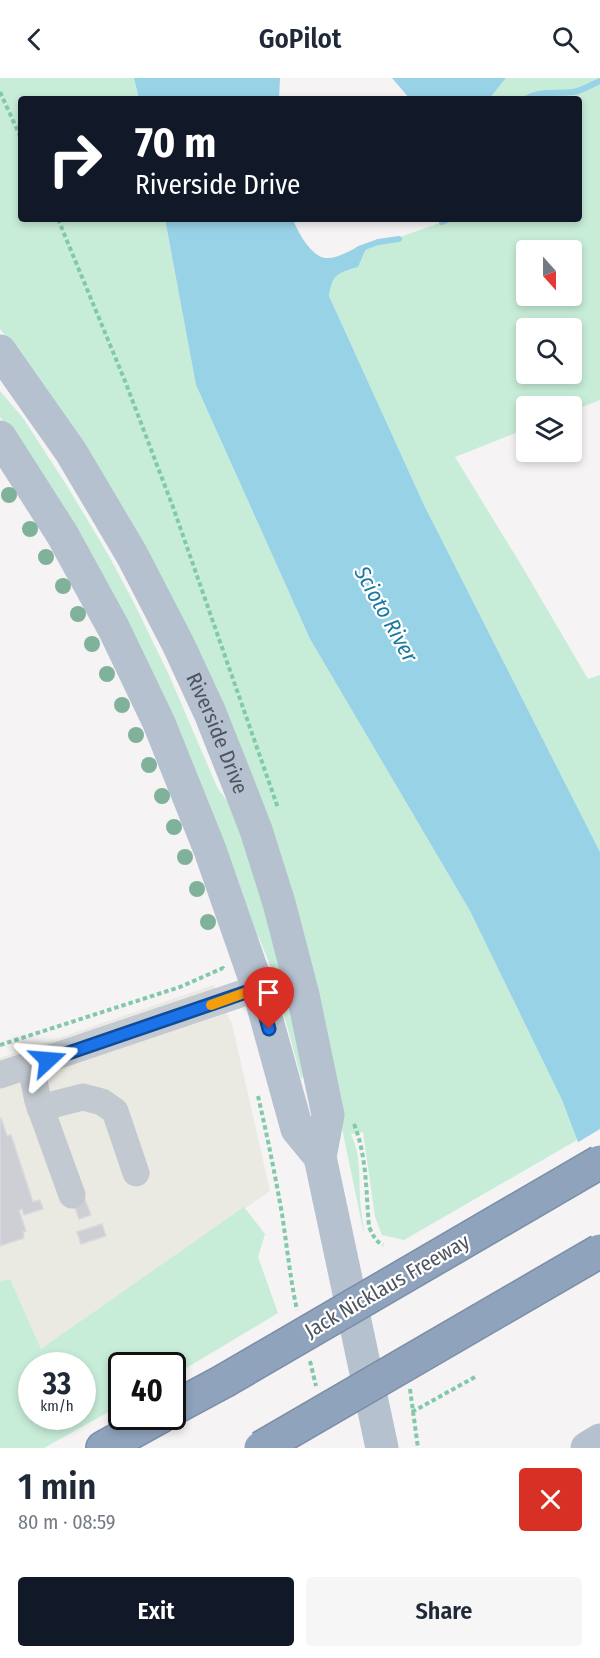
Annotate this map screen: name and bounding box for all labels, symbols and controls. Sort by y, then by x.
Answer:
icon: back [18,23,51,56]
text: GoPilot [259,23,341,55]
icon: search [549,23,582,56]
text: 70 m [135,118,216,168]
icon: right [36,120,114,198]
text: Riverside Drive [135,169,300,201]
north arrow [516,240,582,306]
map controls [516,240,582,462]
button: search [516,318,582,384]
button: layers [516,396,582,462]
water label: Scioto River [348,560,424,668]
street label: Riverside Drive [180,669,254,798]
pin [243,967,294,1029]
icon: arrive [252,976,285,1009]
position arrow [16,1028,80,1092]
street label: Jack Nicklaus Freeway [300,1228,475,1344]
speed limit sign: 40 [108,1352,186,1430]
text: 33 [43,1366,71,1402]
text: km/h [40,1397,74,1415]
text: 1 min [18,1465,96,1509]
button: close [519,1468,582,1531]
text: 80 m · 08:59 [18,1510,115,1534]
button: Exit [18,1577,294,1646]
button: Share [306,1577,582,1646]

